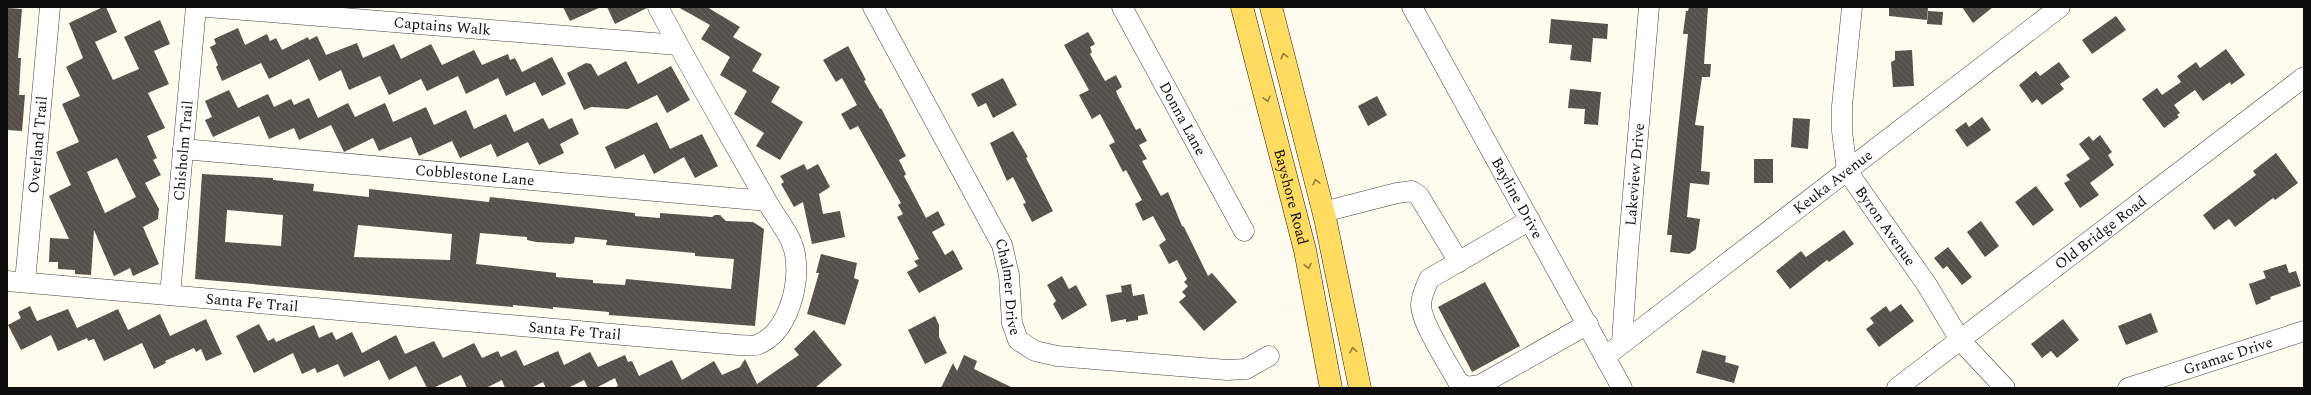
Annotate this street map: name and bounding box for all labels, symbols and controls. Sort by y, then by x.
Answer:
street label: Captains Walk [393,11,492,42]
one-way arrow [1280,52,1289,59]
street label: Donna Lane [1153,78,1212,160]
street label: Overland Trail [22,95,54,194]
one-way arrow [1262,95,1271,102]
street label: Chisholm Trail [168,99,200,202]
street label: Lakeview Drive [1619,122,1651,227]
street label: Keuka Avenue [1788,144,1878,220]
street label: Bayshore Road [1267,146,1314,247]
street label: Bayline Drive [1485,153,1549,243]
street label: Cobblestone Lane [414,159,535,192]
one-way arrow [1312,179,1320,185]
street label: Byron Avenue [1849,182,1921,271]
street label: Old Bridge Road [2050,190,2152,276]
street label: Chalmer Drive [988,234,1026,339]
one-way arrow [1303,263,1311,269]
street label: Santa Fe Trail [205,287,299,318]
street label: Santa Fe Trail [528,316,622,347]
street label: Gramac Drive [2180,331,2276,381]
one-way arrow [1349,347,1357,353]

